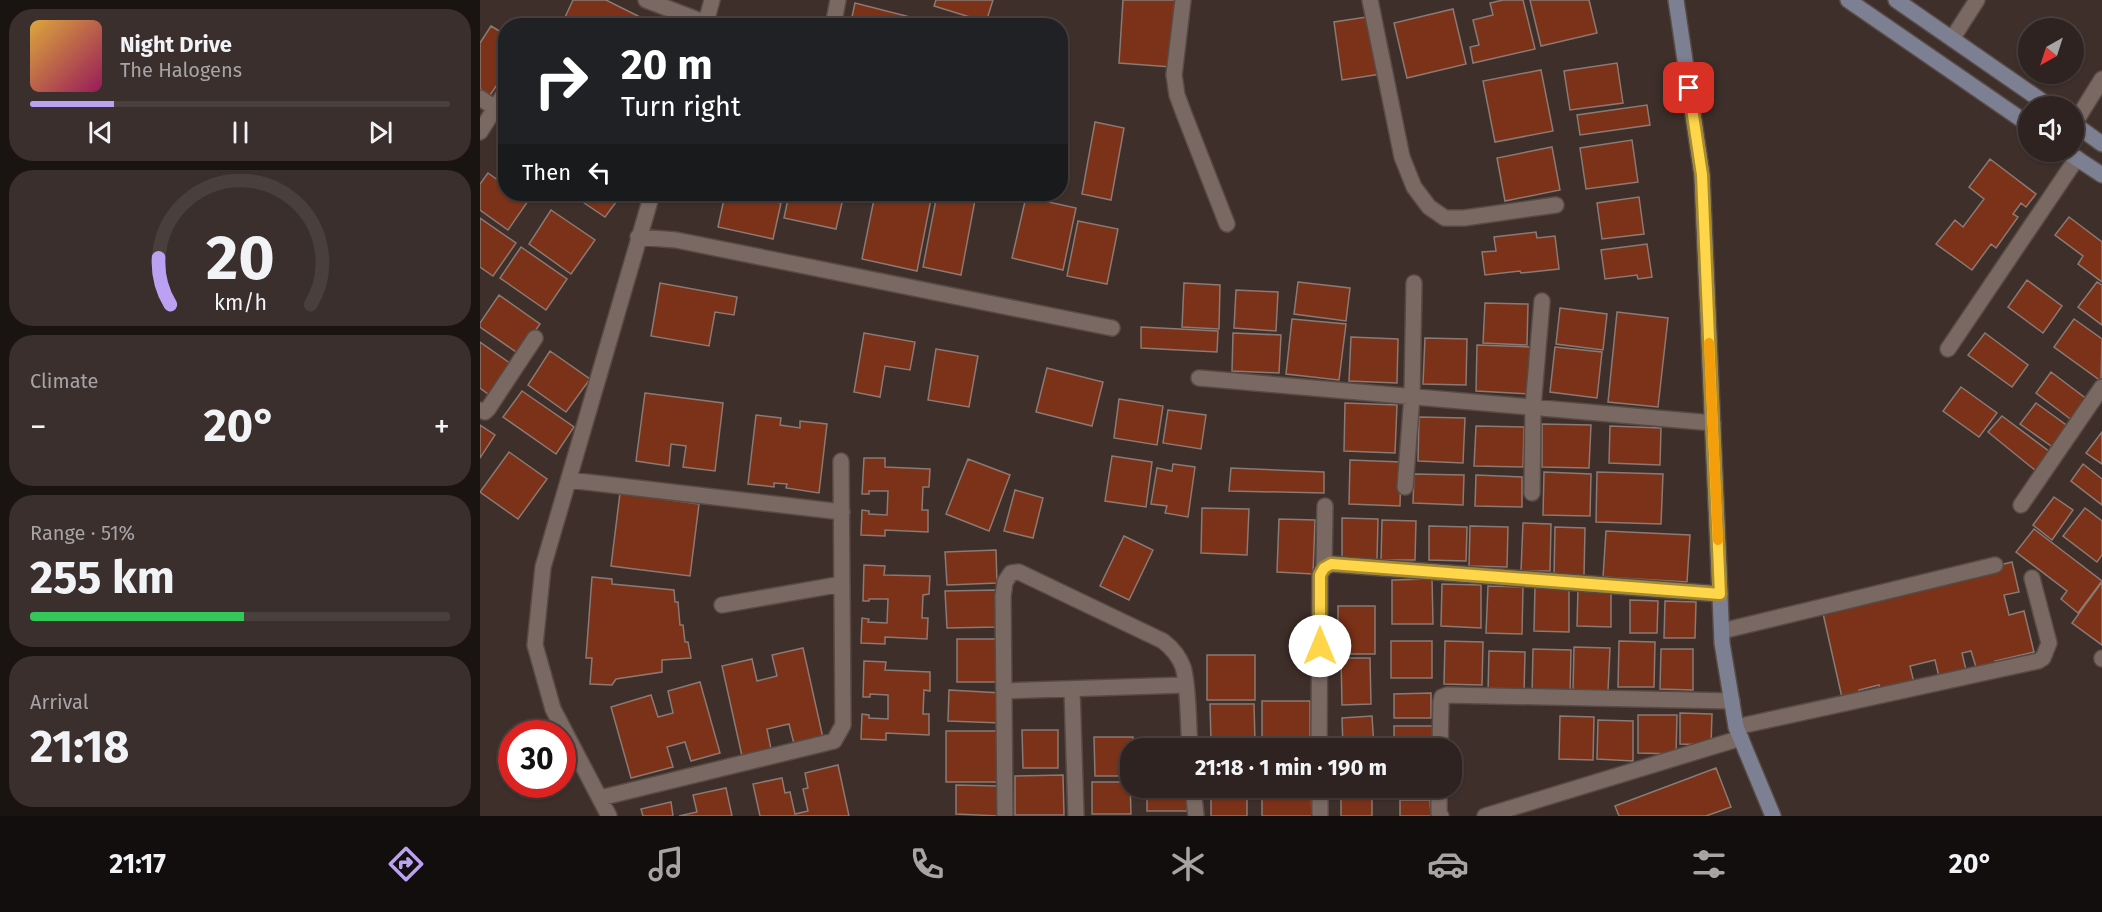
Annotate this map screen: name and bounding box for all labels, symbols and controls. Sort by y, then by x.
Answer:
north arrow [2018,18,2084,84]
map controls [2018,18,2084,162]
text: Night Drive [120,31,232,58]
text: 20 m [621,40,713,90]
icon: right [522,42,600,120]
text: The Halogens [120,58,242,82]
pin [1663,62,1714,113]
icon: arrive [1672,71,1705,104]
text: Turn right [621,91,741,123]
button: sound [2018,96,2084,162]
icon: previous [84,116,117,149]
icon: pause [224,116,257,149]
icon: next [364,116,397,149]
icon: left [583,156,616,189]
text: Then [522,159,571,186]
text: 20 [206,221,274,296]
text: km/h [213,290,267,316]
text: Climate [30,369,98,393]
text: 20° [203,399,277,453]
text: − [30,407,47,447]
text: + [434,407,450,447]
text: Range · 51% [30,521,135,545]
text: 255 km [30,551,175,605]
position arrow [1288,614,1352,678]
text: Arrival [30,690,89,714]
text: 21:18 [30,720,129,774]
speed limit sign: 30 [498,720,576,798]
text: 21:18 · 1 min · 190 m [1195,754,1387,781]
icon: directions [385,843,427,885]
icon: music [645,843,687,885]
icon: phone [906,843,948,885]
icon: climate [1167,843,1209,885]
icon: car [1427,843,1469,885]
icon: filters [1688,843,1730,885]
text: 21:17 [109,848,166,880]
text: 20° [1949,848,1993,880]

